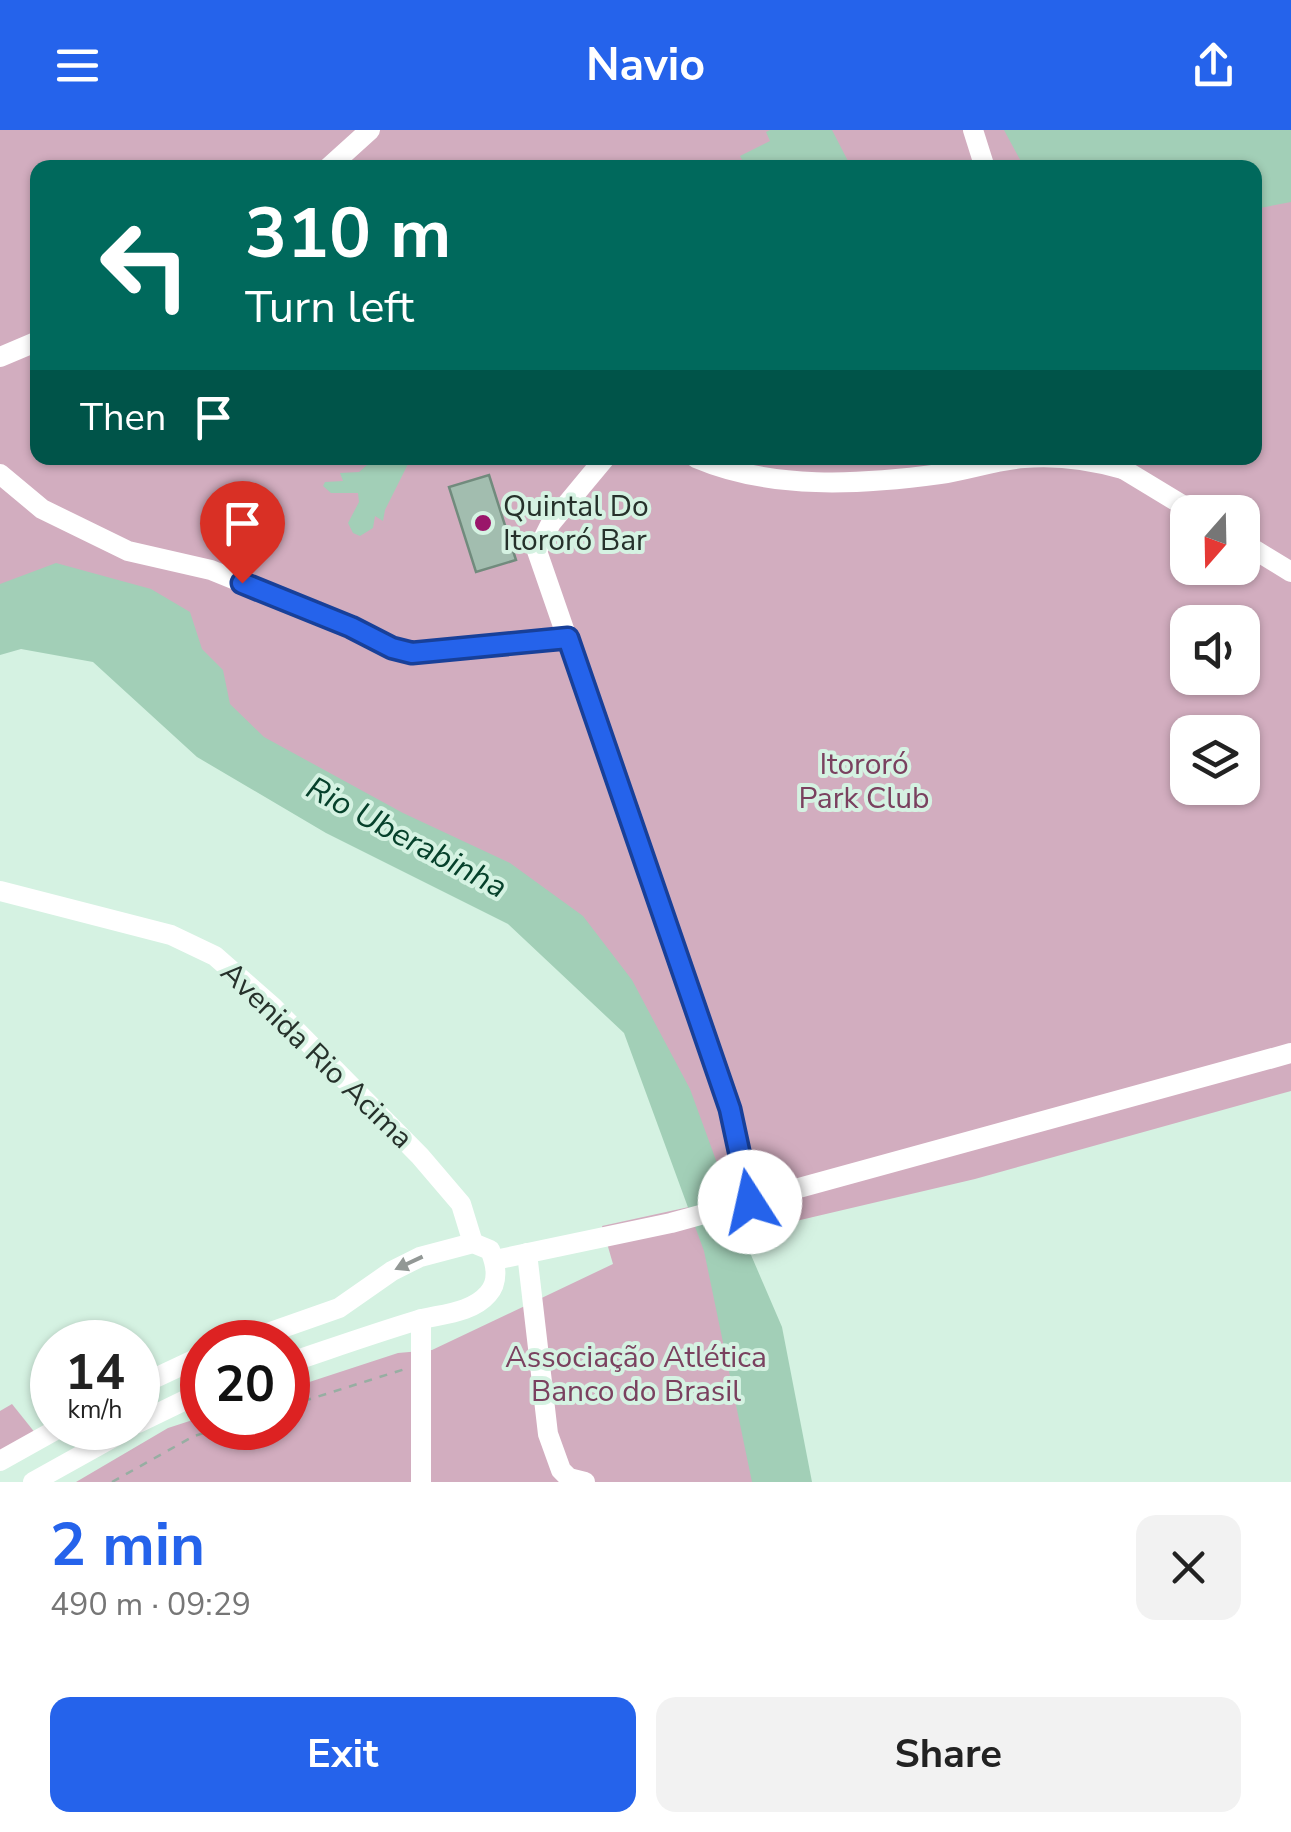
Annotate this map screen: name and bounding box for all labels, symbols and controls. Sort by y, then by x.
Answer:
text: Navio [586,35,705,96]
icon: menu [50,38,105,93]
icon: share [1186,38,1241,93]
text: 310 m [245,186,451,282]
icon: left [80,200,210,330]
text: Turn left [245,277,414,338]
icon: arrive [186,390,241,445]
text: Then [80,392,166,443]
pin [200,481,285,584]
place label: Quintal Do Itororó Bar [503,486,649,561]
north arrow [1170,495,1260,585]
map controls [1170,495,1260,805]
icon: arrive [215,496,270,551]
marker: Quintal Do Itororó Bar [472,512,494,534]
button: sound [1170,605,1260,695]
button: layers [1170,715,1260,805]
park label: Itororó Park Club [798,744,930,819]
water label: Rio Uberabinha [299,766,515,908]
street label: Avenida Rio Acima [211,953,422,1158]
position arrow [698,1150,802,1254]
one-way arrow [394,1254,423,1271]
speed limit sign: 20 [180,1320,310,1450]
park label: Associação Atlética Banco do Brasil [505,1337,767,1412]
text: 14 [65,1338,125,1407]
text: km/h [67,1393,123,1427]
text: 2 min [50,1504,205,1586]
button: close [1136,1515,1241,1620]
text: 490 m · 09:29 [50,1583,251,1626]
button: Exit [50,1697,636,1812]
button: Share [656,1697,1241,1812]

